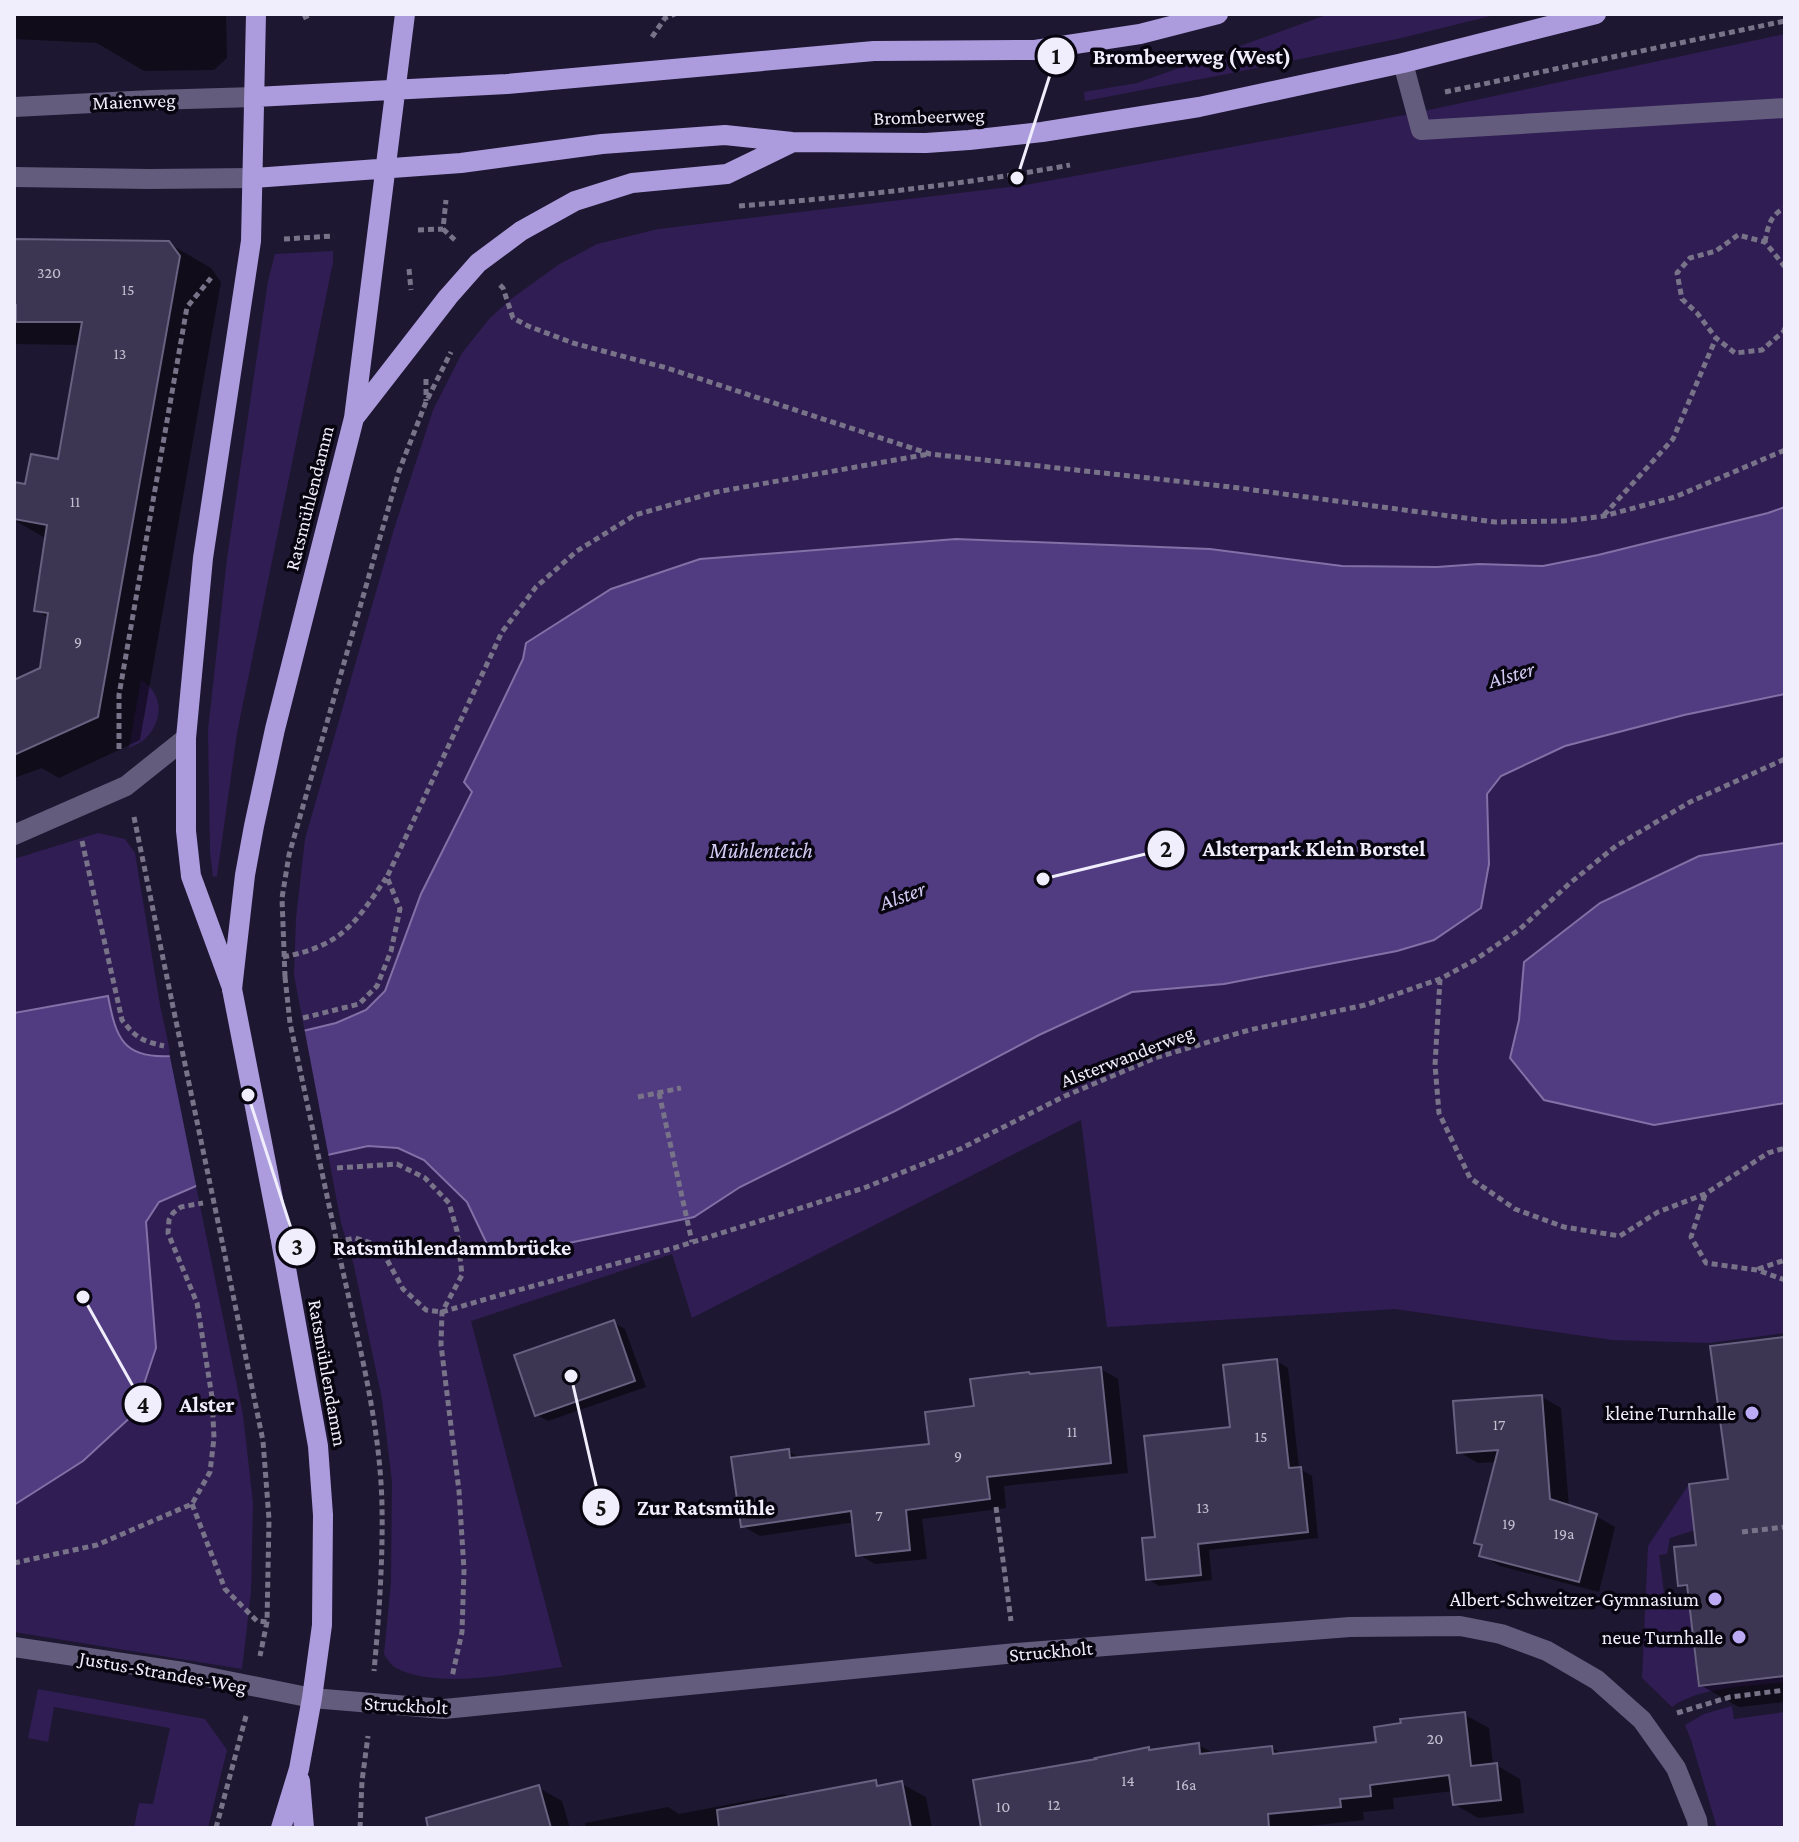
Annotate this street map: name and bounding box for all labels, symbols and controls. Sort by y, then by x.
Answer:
callout: Brombeerweg (West) [1036,33,1307,79]
text: 1 [1052,42,1061,69]
text: Brombeerweg (West) [1093,44,1291,70]
street label: Maienweg [92,89,177,114]
street label: Brombeerweg [873,103,986,130]
house number: 320 [37,264,61,281]
house number: 15 [122,281,134,298]
house number: 13 [114,345,126,362]
street label: Ratsmühlendamm [280,423,338,573]
house number: 11 [70,493,80,510]
house number: 9 [74,633,82,650]
water label: Alster [1484,656,1539,693]
callout: Alsterpark Klein Borstel [1146,826,1441,872]
text: 2 [1160,835,1172,862]
text: Alsterpark Klein Borstel [1202,836,1426,861]
water label: Mühlenteich [708,838,813,863]
water label: Alster [875,875,930,916]
street label: Alsterwanderweg [1057,1020,1197,1092]
callout: Ratsmühlendammbrücke [277,1224,588,1270]
text: 3 [291,1233,303,1260]
text: Ratsmühlendammbrücke [333,1235,571,1260]
street label: Ratsmühlendamm [304,1298,352,1448]
callout: Alster [123,1381,251,1427]
text: 4 [137,1391,150,1418]
text: Alster [178,1392,235,1417]
place label: kleine Turnhalle [1605,1402,1736,1424]
marker: kleine Turnhalle [1743,1404,1761,1422]
house number: 17 [1493,1416,1506,1433]
house number: 11 [1067,1423,1077,1440]
house number: 15 [1255,1428,1267,1445]
house number: 9 [954,1447,962,1464]
callout: Zur Ratsmühle [581,1484,791,1530]
text: 5 [595,1494,607,1521]
text: Zur Ratsmühle [637,1495,775,1520]
house number: 13 [1197,1499,1209,1516]
house number: 7 [875,1507,883,1524]
house number: 19 [1502,1515,1516,1532]
house number: 19a [1554,1525,1575,1542]
place label: Albert-Schweitzer-Gymnasium [1450,1588,1699,1611]
marker: Albert-Schweitzer-Gymnasium [1706,1590,1724,1608]
place label: neue Turnhalle [1602,1626,1723,1648]
marker: neue Turnhalle [1730,1628,1748,1646]
street label: Struckholt [1008,1636,1094,1666]
street label: Justus-Strandes-Weg [75,1646,249,1699]
street label: Struckholt [363,1692,449,1718]
house number: 20 [1427,1730,1443,1747]
house number: 14 [1121,1772,1135,1789]
house number: 16a [1176,1776,1197,1793]
house number: 12 [1048,1796,1061,1813]
house number: 10 [996,1798,1010,1815]

